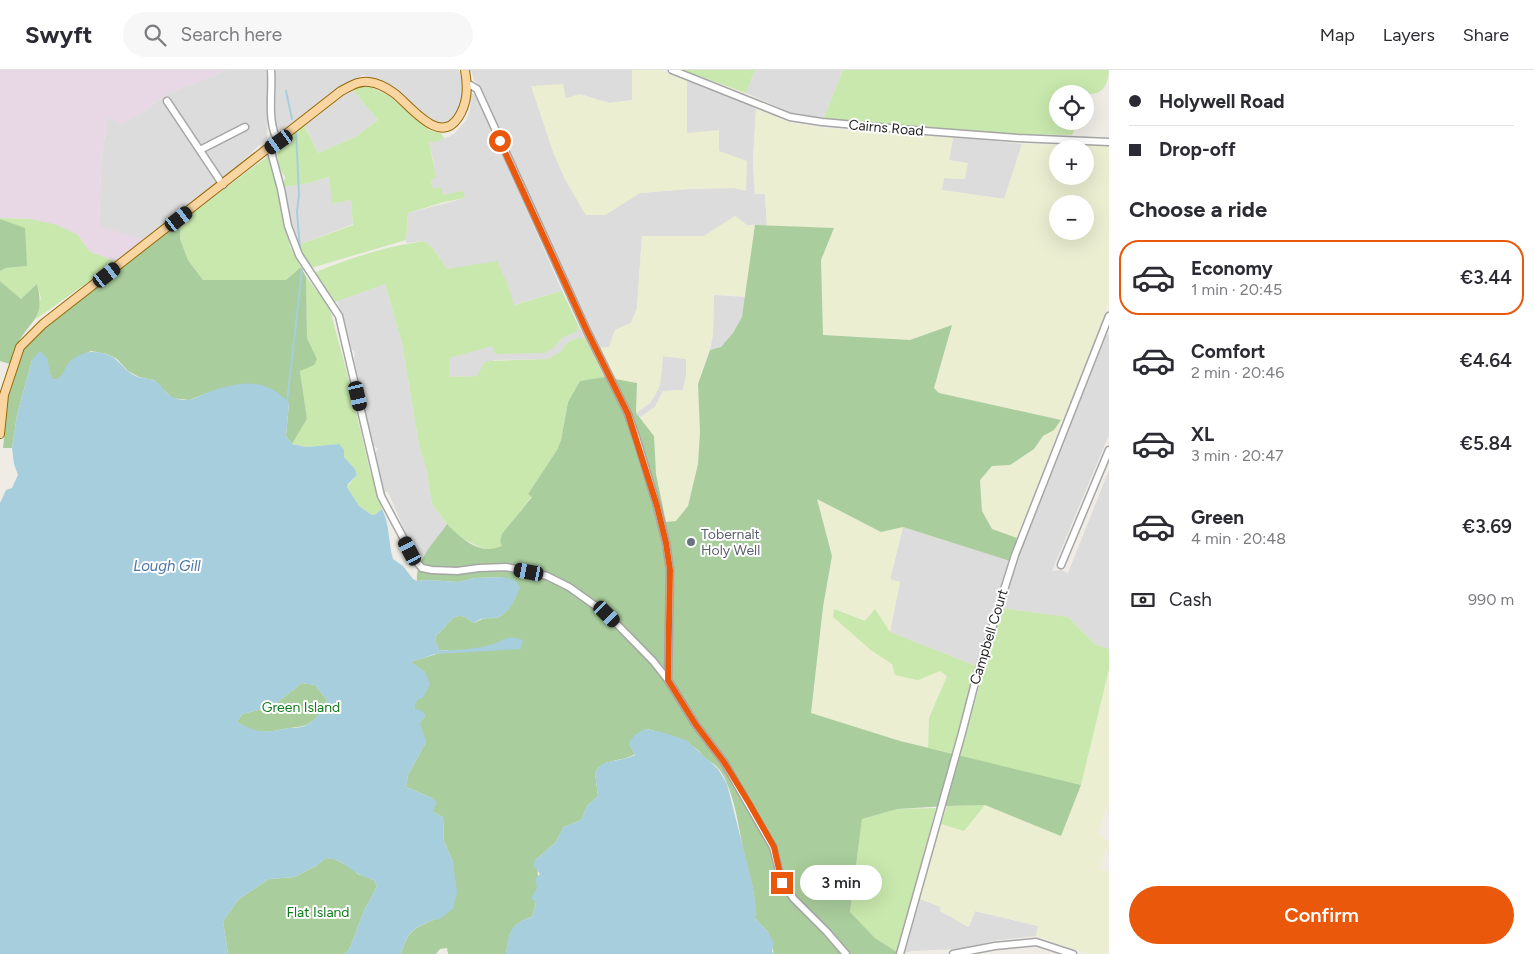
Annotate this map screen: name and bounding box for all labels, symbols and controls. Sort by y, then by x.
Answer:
search box [123,12,473,57]
text: Swyft [25,20,93,49]
icon: search [141,21,169,49]
text: Search here [181,23,282,46]
text: Map [1320,24,1355,46]
text: Layers [1383,24,1435,46]
text: Share [1463,24,1509,46]
map controls [1049,85,1094,240]
button: locate [1049,85,1094,130]
text: Holywell Road [1159,90,1285,113]
street label: Cairns Road [848,116,924,140]
car [262,127,295,157]
route start [489,130,511,152]
text: Drop-off [1159,138,1236,161]
button: + [1049,140,1094,185]
button: − [1049,195,1094,240]
text: Choose a ride [1129,196,1267,223]
car [162,204,195,234]
icon: car [1131,255,1176,300]
text: Economy [1191,257,1273,280]
car [90,260,123,290]
text: €3.44 [1460,266,1512,289]
text: 1 min · 20:45 [1191,280,1282,299]
icon: car [1131,338,1176,383]
text: Comfort [1191,340,1266,363]
text: €4.64 [1460,349,1512,372]
text: 2 min · 20:46 [1191,363,1284,382]
car [347,380,368,412]
icon: car [1131,421,1176,466]
text: XL [1191,423,1214,446]
text: €5.84 [1460,432,1512,455]
text: 3 min · 20:47 [1191,446,1284,465]
icon: car [1131,504,1176,549]
text: Green [1191,506,1244,529]
text: €3.69 [1462,515,1512,538]
place label: Tobernalt Holy Well [701,526,760,559]
text: 4 min · 20:48 [1191,529,1286,548]
car [396,534,423,568]
marker: Tobernalt Holy Well [685,536,697,548]
water label: Lough Gill [133,557,201,575]
car [512,562,545,582]
icon: cash [1129,586,1157,614]
street label: Campbell Court [966,587,1012,687]
text: Cash [1169,588,1212,611]
text: 990 m [1468,590,1514,609]
car [591,598,622,630]
park label: Green Island [262,699,340,716]
callout: 3 min [800,866,882,900]
route end [771,872,793,894]
text: 3 min [821,873,861,892]
button: Confirm [1129,886,1514,944]
park label: Flat Island [286,904,350,921]

